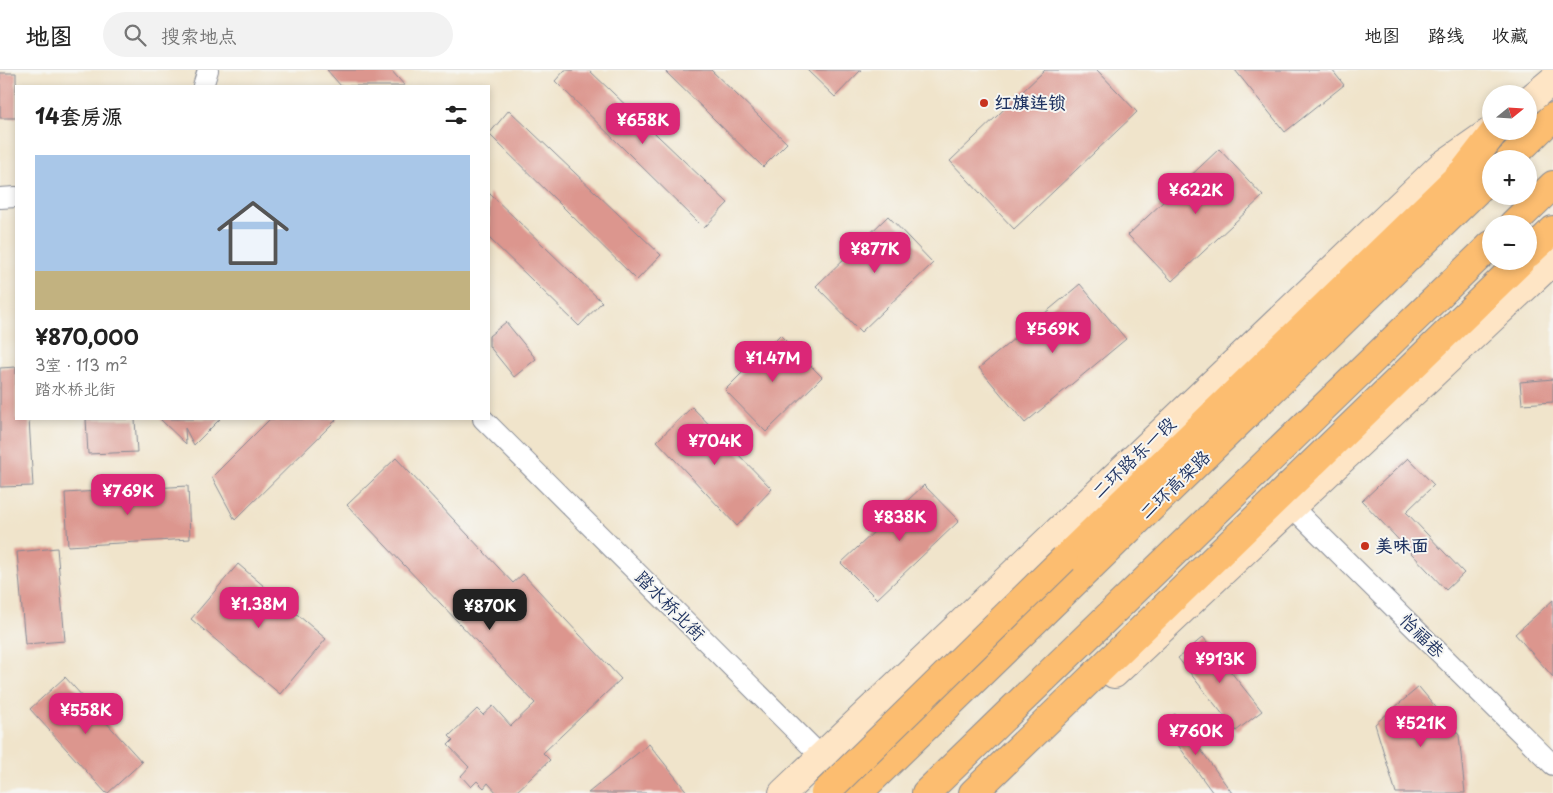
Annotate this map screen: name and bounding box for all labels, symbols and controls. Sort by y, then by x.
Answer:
search box [103,12,453,57]
text: 地图 [25,17,73,53]
icon: search [121,21,149,49]
text: 搜索地点 [161,21,237,49]
text: 地图 [1364,21,1400,48]
text: 路线 [1428,21,1464,48]
text: 收藏 [1492,21,1528,48]
north arrow [1482,85,1538,140]
map controls [1482,85,1537,270]
place label: 红旗连锁 [994,88,1066,115]
marker: 红旗连锁 [978,97,990,109]
text: 14套房源 [35,99,122,131]
icon: filters [442,101,470,129]
pin: ¥658K [608,102,678,145]
text: ¥658K [617,107,669,131]
button: + [1482,150,1537,205]
pin: ¥622K [1161,172,1231,215]
text: ¥622K [1169,177,1223,201]
icon: home [208,188,298,278]
button: − [1482,215,1537,270]
pin: ¥877K [840,232,910,274]
text: ¥877K [850,236,900,260]
pin: ¥569K [1018,312,1088,354]
text: ¥569K [1027,316,1079,340]
text: ¥870,000 [35,320,139,352]
pin: ¥1.47M [732,340,814,383]
text: ¥1.47M [746,345,800,369]
text: 3室 · 113 m² [35,352,128,376]
text: 踏水桥北街 [35,376,115,400]
street label: 二环路东一段 [1085,410,1181,504]
pin: ¥704K [680,424,750,466]
text: ¥704K [688,428,742,452]
street label: 二环高架路 [1132,443,1216,525]
pin: ¥769K [93,474,163,516]
text: ¥769K [102,478,154,502]
pin: ¥838K [865,500,935,542]
text: ¥838K [874,504,926,528]
place label: 美味面 [1375,531,1429,558]
marker: 美味面 [1359,540,1371,552]
street label: 踏水桥北街 [630,564,712,646]
pin: ¥1.38M [218,586,300,629]
pin: ¥870K [455,588,525,631]
text: ¥1.38M [231,591,287,615]
text: ¥870K [464,593,516,617]
street label: 怡福巷 [1394,606,1452,664]
pin: ¥913K [1185,642,1255,684]
text: ¥913K [1195,646,1245,670]
pin: ¥558K [51,692,121,735]
text: ¥558K [60,697,112,721]
pin: ¥521K [1386,706,1456,748]
text: ¥521K [1396,710,1446,734]
pin: ¥760K [1161,714,1231,756]
text: ¥760K [1169,718,1223,742]

